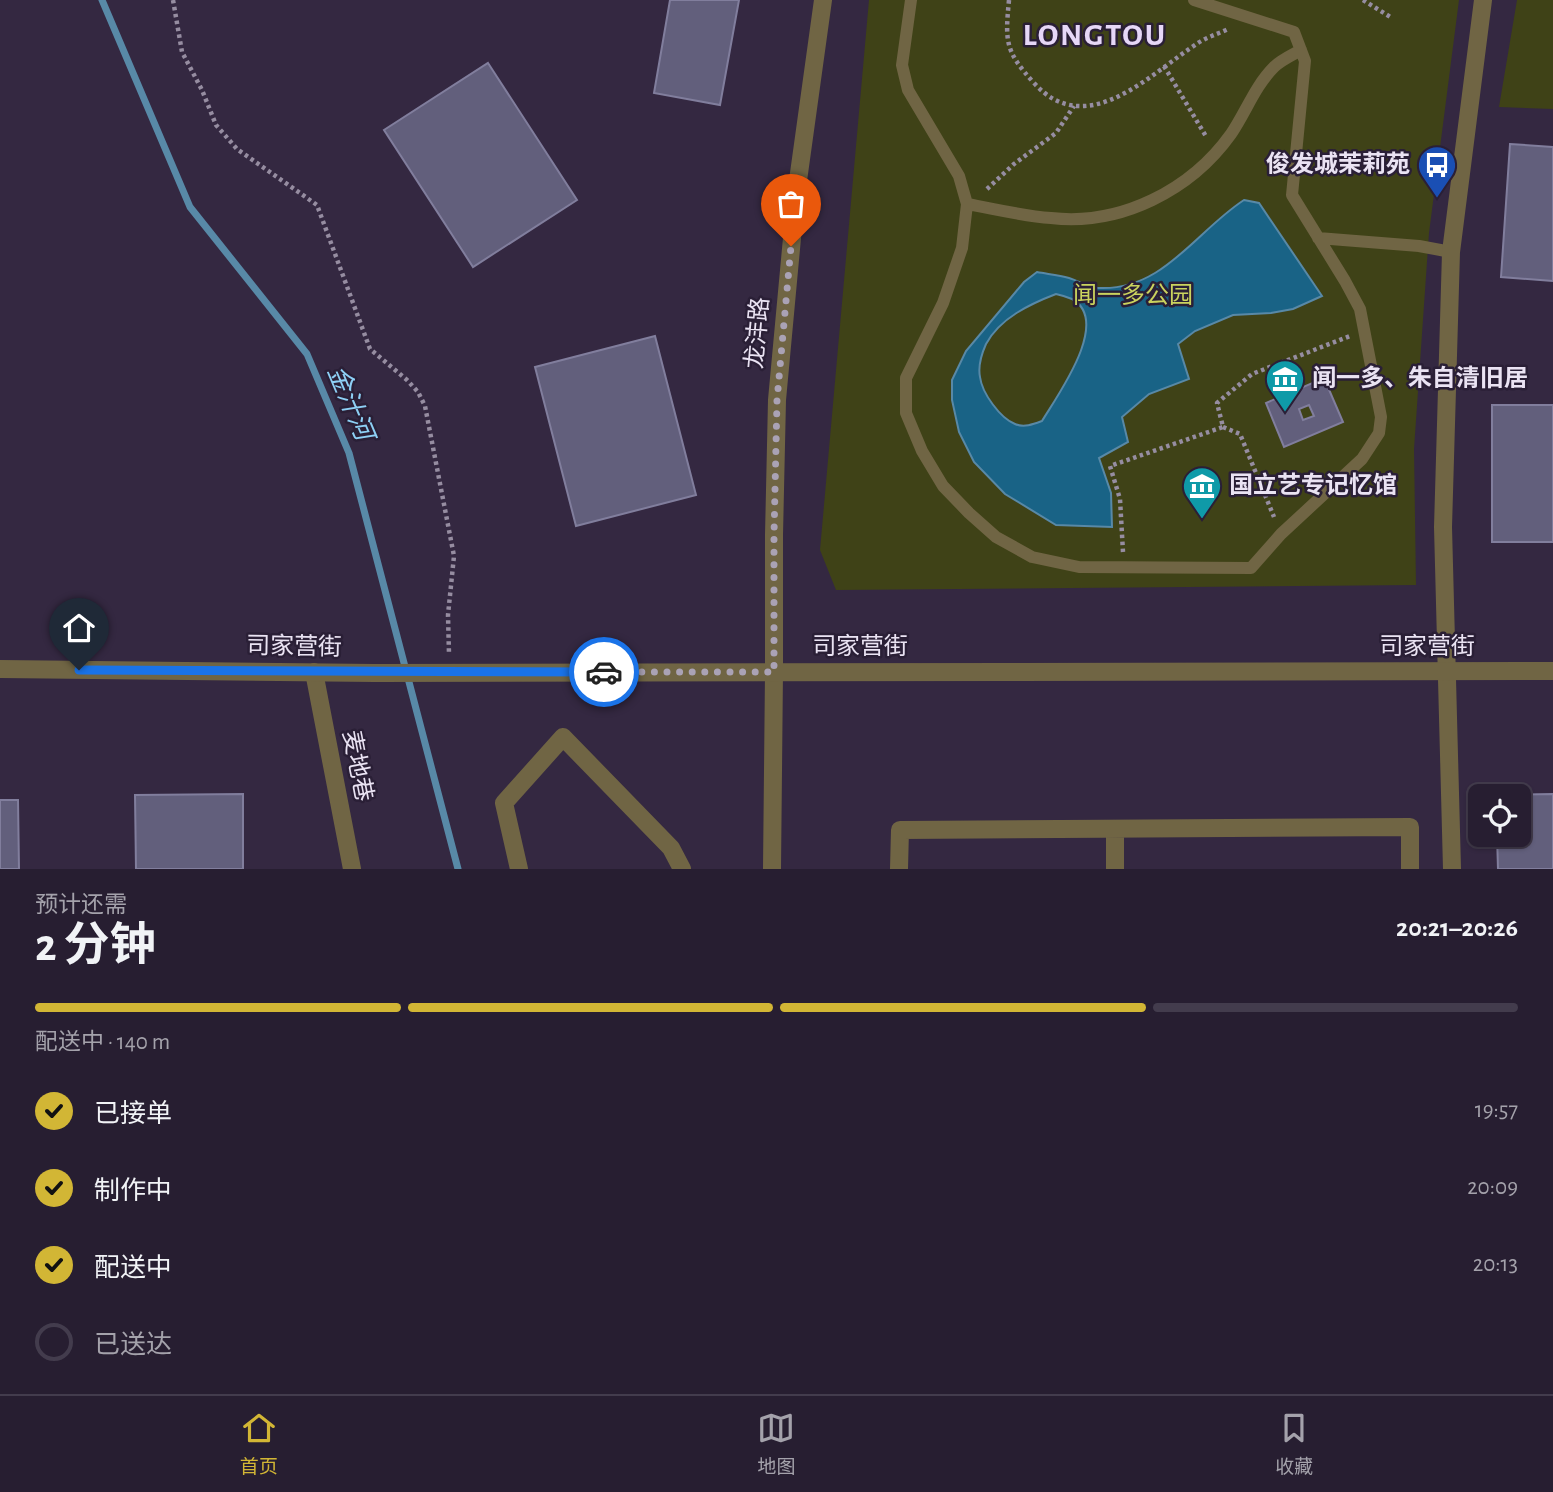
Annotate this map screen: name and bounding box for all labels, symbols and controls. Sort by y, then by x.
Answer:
district label: LONGTOU [1023,19,1167,51]
bus stop icon: 俊发城茉莉苑 [1416,144,1458,199]
place label: 俊发城茉莉苑 [1266,151,1410,177]
pin [761,174,821,246]
icon: bag [772,185,810,223]
park label: 闻一多公园 [1073,282,1193,308]
street label: 龙沣路 [741,296,773,370]
museum icon: 闻一多、朱自清旧居 [1264,358,1306,413]
water label: 金汁河 [323,361,381,449]
place label: 闻一多、朱自清旧居 [1312,365,1528,391]
museum icon: 国立艺专记忆馆 [1181,465,1223,520]
place label: 国立艺专记忆馆 [1229,472,1397,498]
pin [49,598,109,670]
icon: home [60,609,98,647]
street label: 司家营街 [246,632,342,660]
street label: 司家营街 [812,633,908,659]
street label: 司家营街 [1379,633,1475,659]
courier [569,637,639,707]
icon: car [585,653,623,691]
street label: 麦地巷 [338,728,378,804]
map controls [1468,784,1531,847]
button: locate [1468,784,1531,847]
text: 预计还需 [35,894,127,917]
text: 20:21–20:26 [1396,915,1518,941]
text: 2 分钟 [35,923,156,969]
text: 配送中 · 140 m [35,1031,170,1054]
icon: check [35,1092,73,1130]
text: 19:57 [1475,1099,1518,1122]
text: 已接单 [94,1101,172,1127]
icon: check [35,1169,73,1207]
text: 20:09 [1467,1176,1518,1199]
text: 制作中 [94,1178,172,1204]
icon: check [35,1246,73,1284]
text: 20:13 [1473,1253,1518,1276]
text: 配送中 [94,1255,172,1281]
text: 已送达 [94,1332,172,1358]
tab: 首页 [240,1409,278,1479]
tab: 地图 [757,1409,795,1479]
tab: 收藏 [1275,1409,1313,1479]

